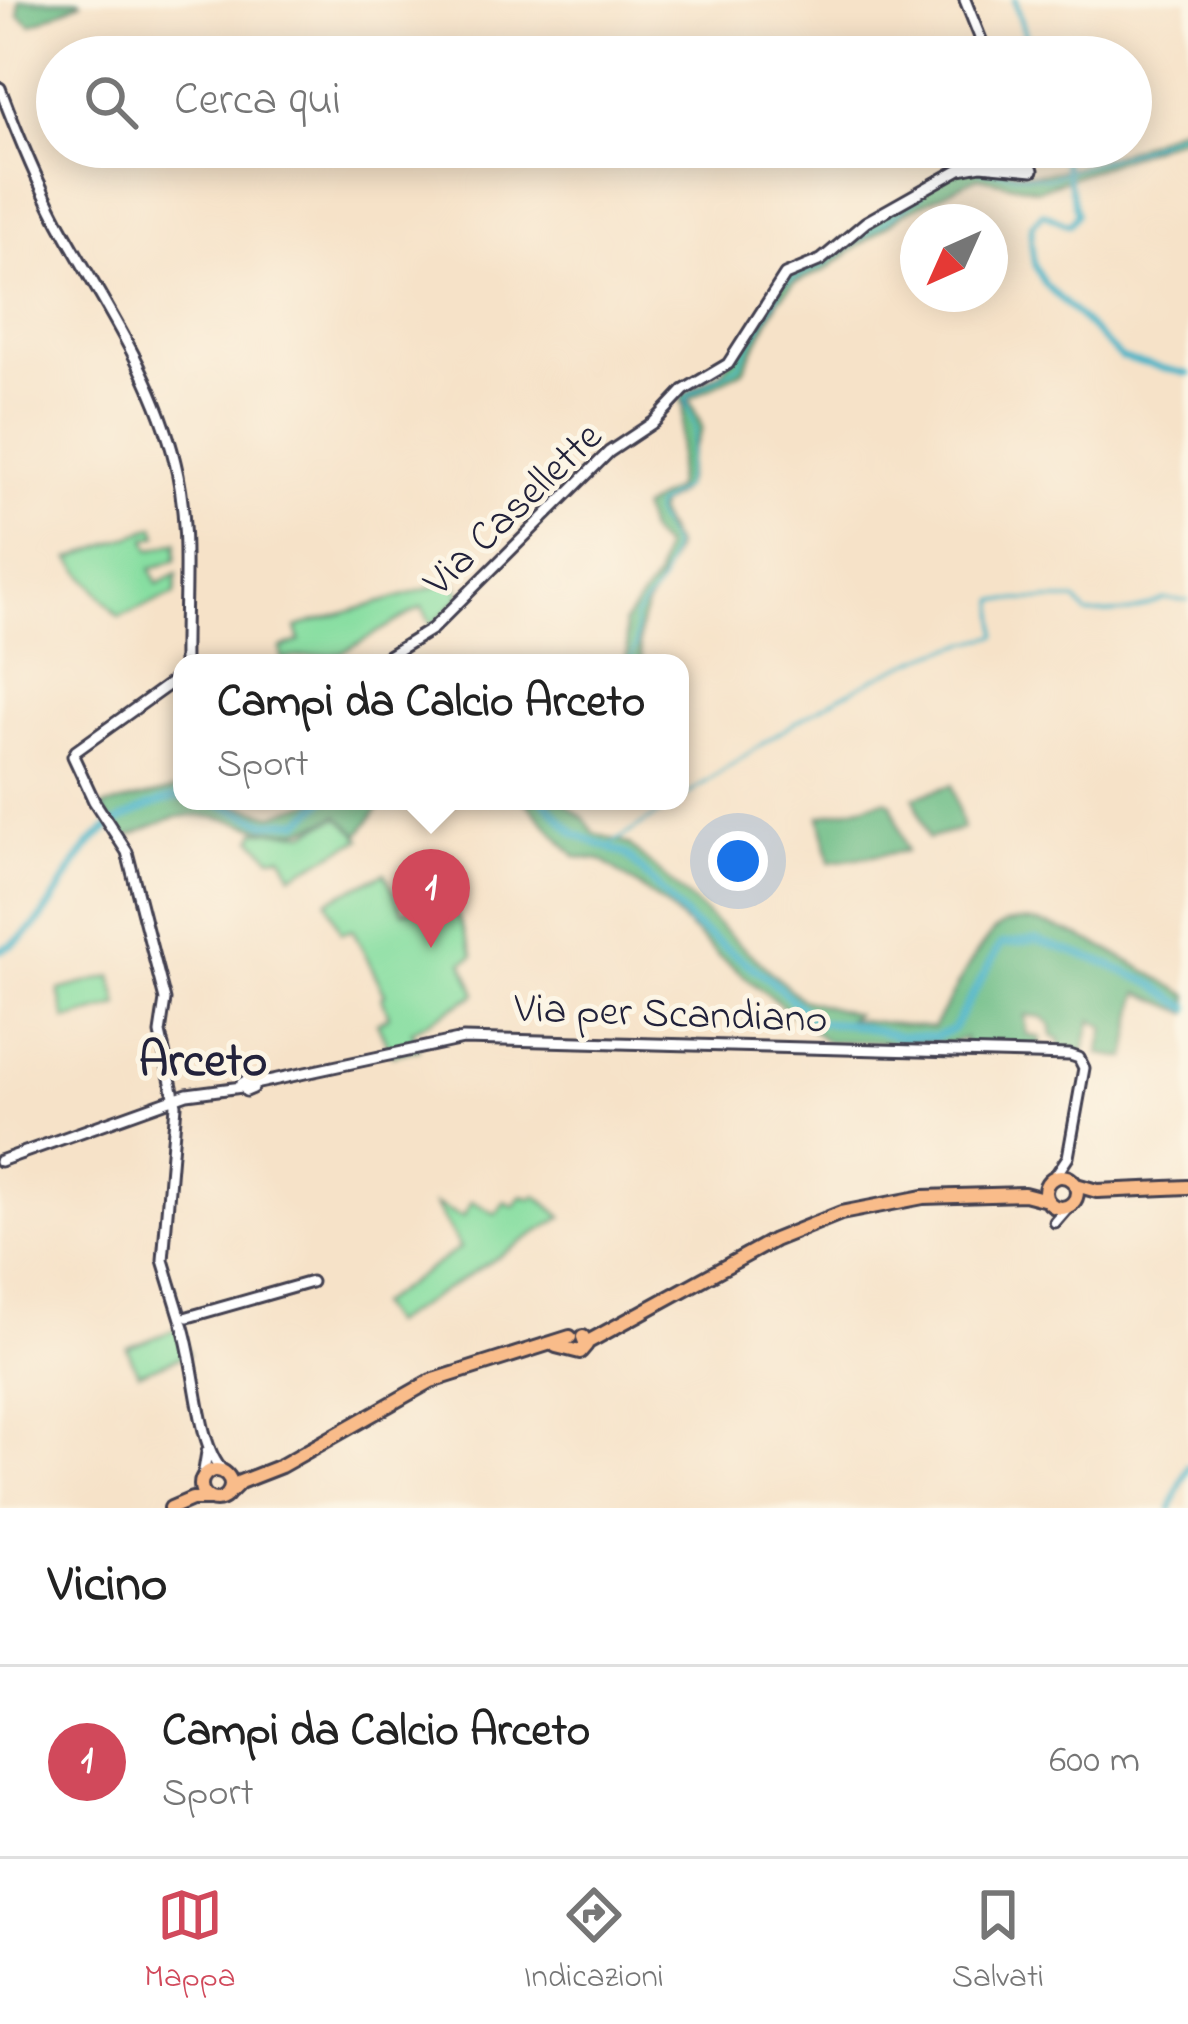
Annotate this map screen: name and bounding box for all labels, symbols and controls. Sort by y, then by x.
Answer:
search box [36,36,1152,168]
icon: search [78,69,144,135]
text: Cerca qui [174,69,341,135]
north arrow [900,204,1008,312]
street label: Via Casellette [410,409,618,612]
popup [173,654,689,810]
text: Campi da Calcio Arceto [217,671,645,737]
text: Sport [217,737,309,794]
your location [708,831,768,891]
pin: 1 [392,849,470,948]
street label: Via per Scandiano [512,980,828,1051]
district label: Arceto [139,1028,267,1098]
text: Vicino [48,1549,167,1624]
text: Campi da Calcio Arceto [162,1700,590,1766]
text: 1 [81,1733,93,1790]
text: 600 m [1049,1733,1140,1790]
text: Sport [162,1766,254,1823]
tab: Mappa [144,1882,236,2002]
tab: Indicazioni [524,1882,664,2002]
tab: Salvati [952,1882,1044,2002]

